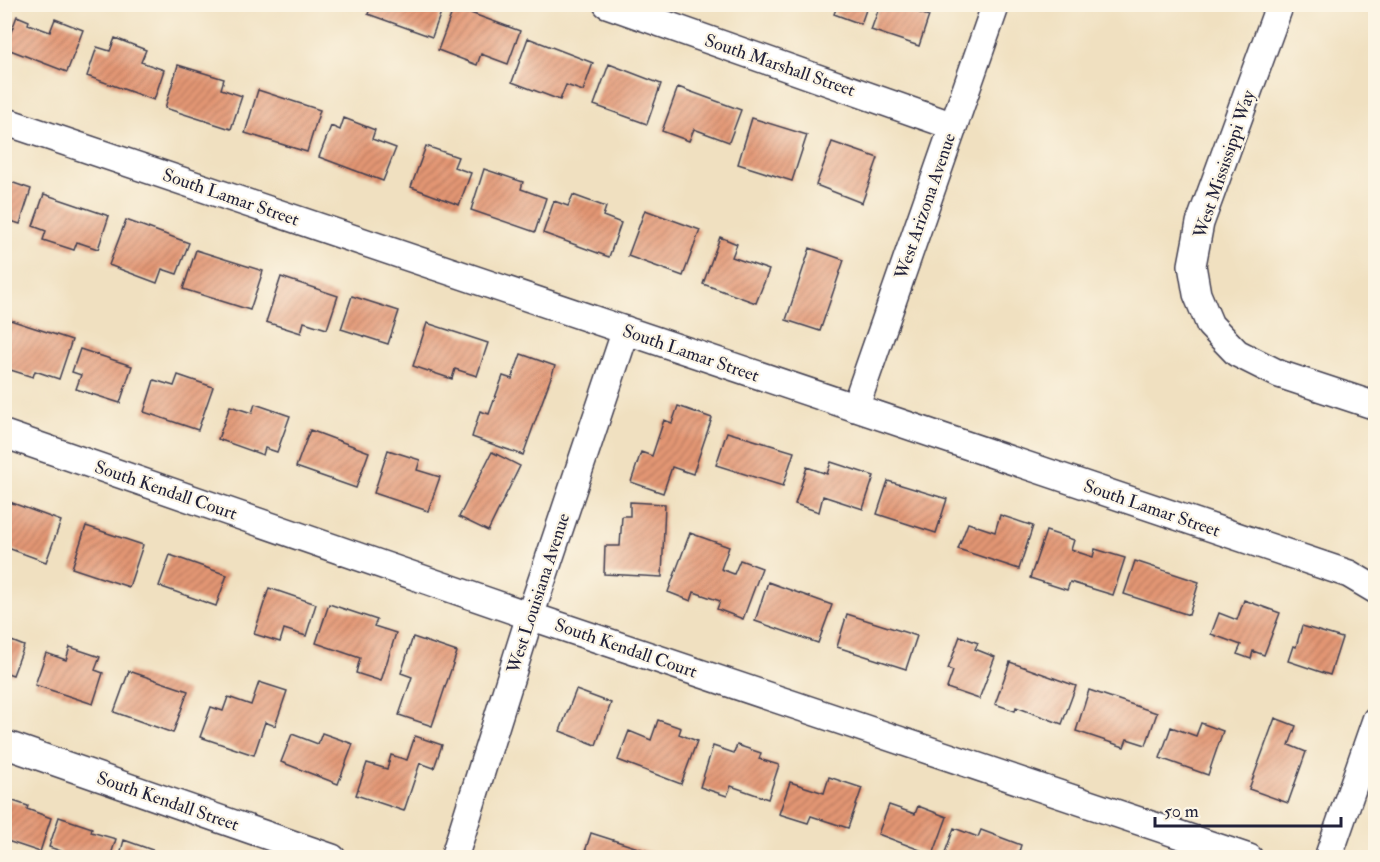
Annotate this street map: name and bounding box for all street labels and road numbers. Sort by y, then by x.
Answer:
street label: South Marshall Street [702,29,858,102]
street label: West Mississippi Way [1188,86,1261,242]
street label: West Arizona Avenue [889,130,961,283]
street label: South Lamar Street [160,163,302,232]
street label: South Lamar Street [620,319,762,388]
street label: South Kendall Court [92,455,240,526]
street label: South Lamar Street [1081,474,1223,543]
street label: West Louisiana Avenue [501,510,575,677]
street label: South Kendall Court [552,613,700,684]
street label: South Kendall Street [94,766,242,837]

